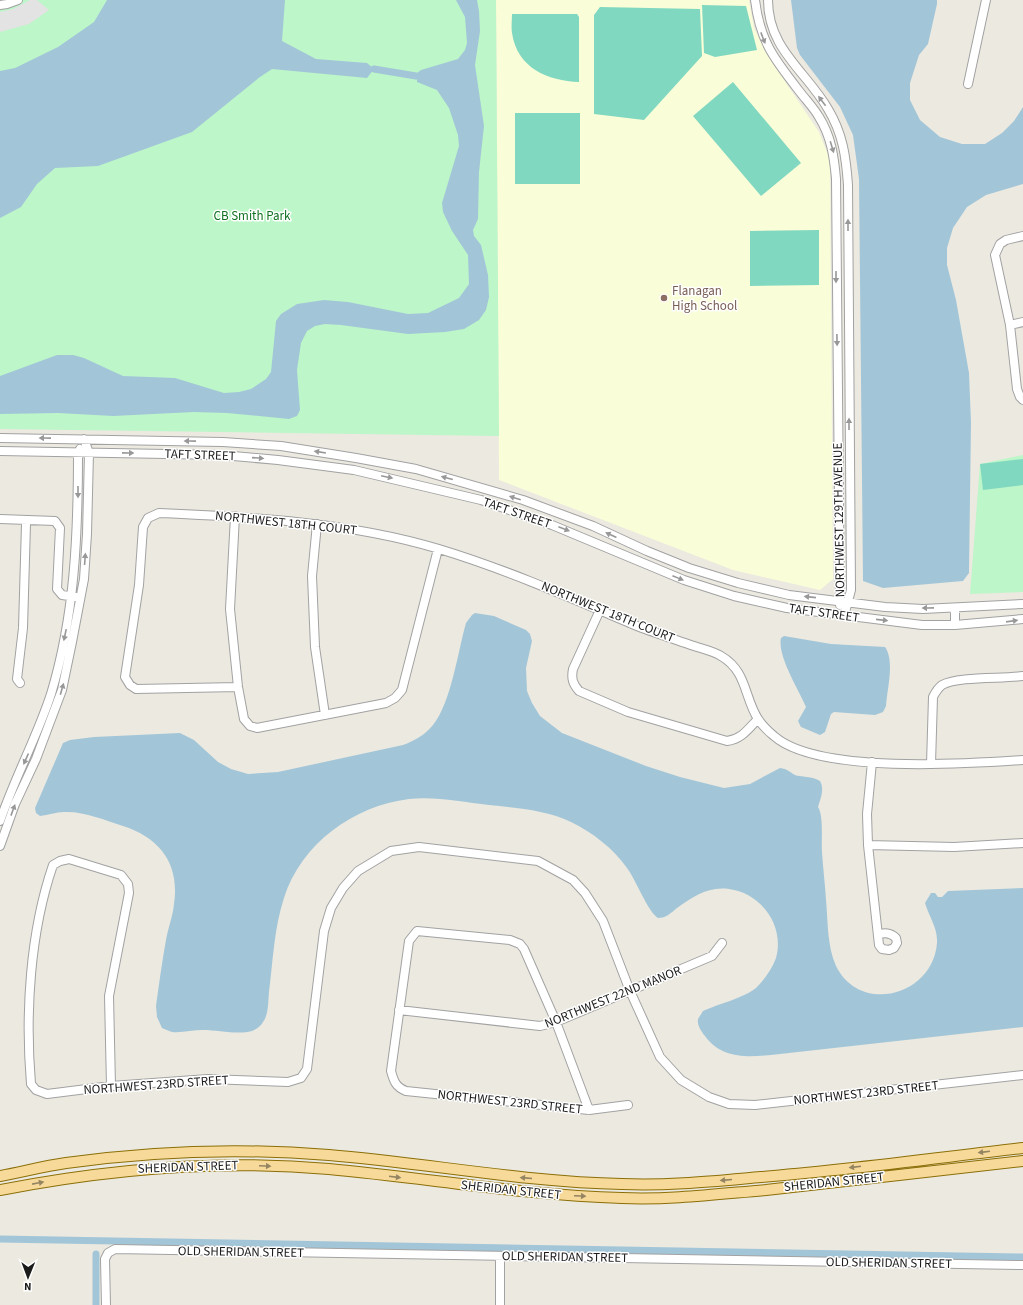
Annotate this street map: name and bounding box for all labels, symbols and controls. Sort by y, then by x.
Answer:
one-way arrow [761,32,767,44]
one-way arrow [818,95,826,106]
one-way arrow [829,141,835,153]
park label: CB Smith Park [214,207,291,225]
one-way arrow [845,218,851,231]
one-way arrow [833,271,839,284]
place label: Flanagan High School [672,282,737,315]
marker: Flanagan High School [659,293,669,303]
one-way arrow [834,334,840,347]
one-way arrow [846,418,853,430]
one-way arrow [38,435,51,441]
one-way arrow [184,438,196,445]
street label: NORTHWEST 129TH AVENUE [829,442,849,597]
street label: TAFT STREET [164,445,236,465]
one-way arrow [314,449,326,455]
one-way arrow [122,450,135,456]
one-way arrow [252,455,264,462]
one-way arrow [381,475,393,481]
one-way arrow [441,475,453,481]
one-way arrow [75,486,81,499]
street label: TAFT STREET [480,493,554,533]
one-way arrow [509,494,521,500]
street label: NORTHWEST 18TH COURT [214,507,358,539]
one-way arrow [559,527,571,533]
one-way arrow [606,532,617,538]
one-way arrow [82,553,89,565]
one-way arrow [672,575,684,581]
street label: NORTHWEST 18TH COURT [539,577,677,647]
one-way arrow [804,594,816,601]
street label: TAFT STREET [787,599,861,627]
one-way arrow [921,605,934,611]
one-way arrow [876,617,888,623]
one-way arrow [1006,618,1018,624]
one-way arrow [62,629,68,641]
one-way arrow [59,683,65,695]
one-way arrow [23,753,29,764]
one-way arrow [10,803,16,815]
street label: NORTHWEST 22ND MANOR [542,961,685,1033]
street label: NORTHWEST 23RD STREET [83,1071,229,1099]
street label: NORTHWEST 23RD STREET [793,1076,939,1110]
street label: NORTHWEST 23RD STREET [437,1085,583,1119]
one-way arrow [978,1149,990,1156]
street label: SHERIDAN STREET [137,1156,239,1178]
one-way arrow [259,1163,272,1169]
one-way arrow [849,1164,861,1170]
street label: SHERIDAN STREET [783,1168,885,1196]
one-way arrow [389,1174,401,1180]
one-way arrow [520,1175,532,1182]
street label: SHERIDAN STREET [460,1176,562,1204]
one-way arrow [720,1177,732,1184]
one-way arrow [32,1179,44,1185]
one-way arrow [574,1193,586,1200]
street label: OLD SHERIDAN STREET [178,1242,304,1262]
street label: OLD SHERIDAN STREET [502,1247,628,1267]
street label: OLD SHERIDAN STREET [826,1253,952,1273]
north arrow [8,1257,48,1297]
text: N [24,1279,32,1294]

